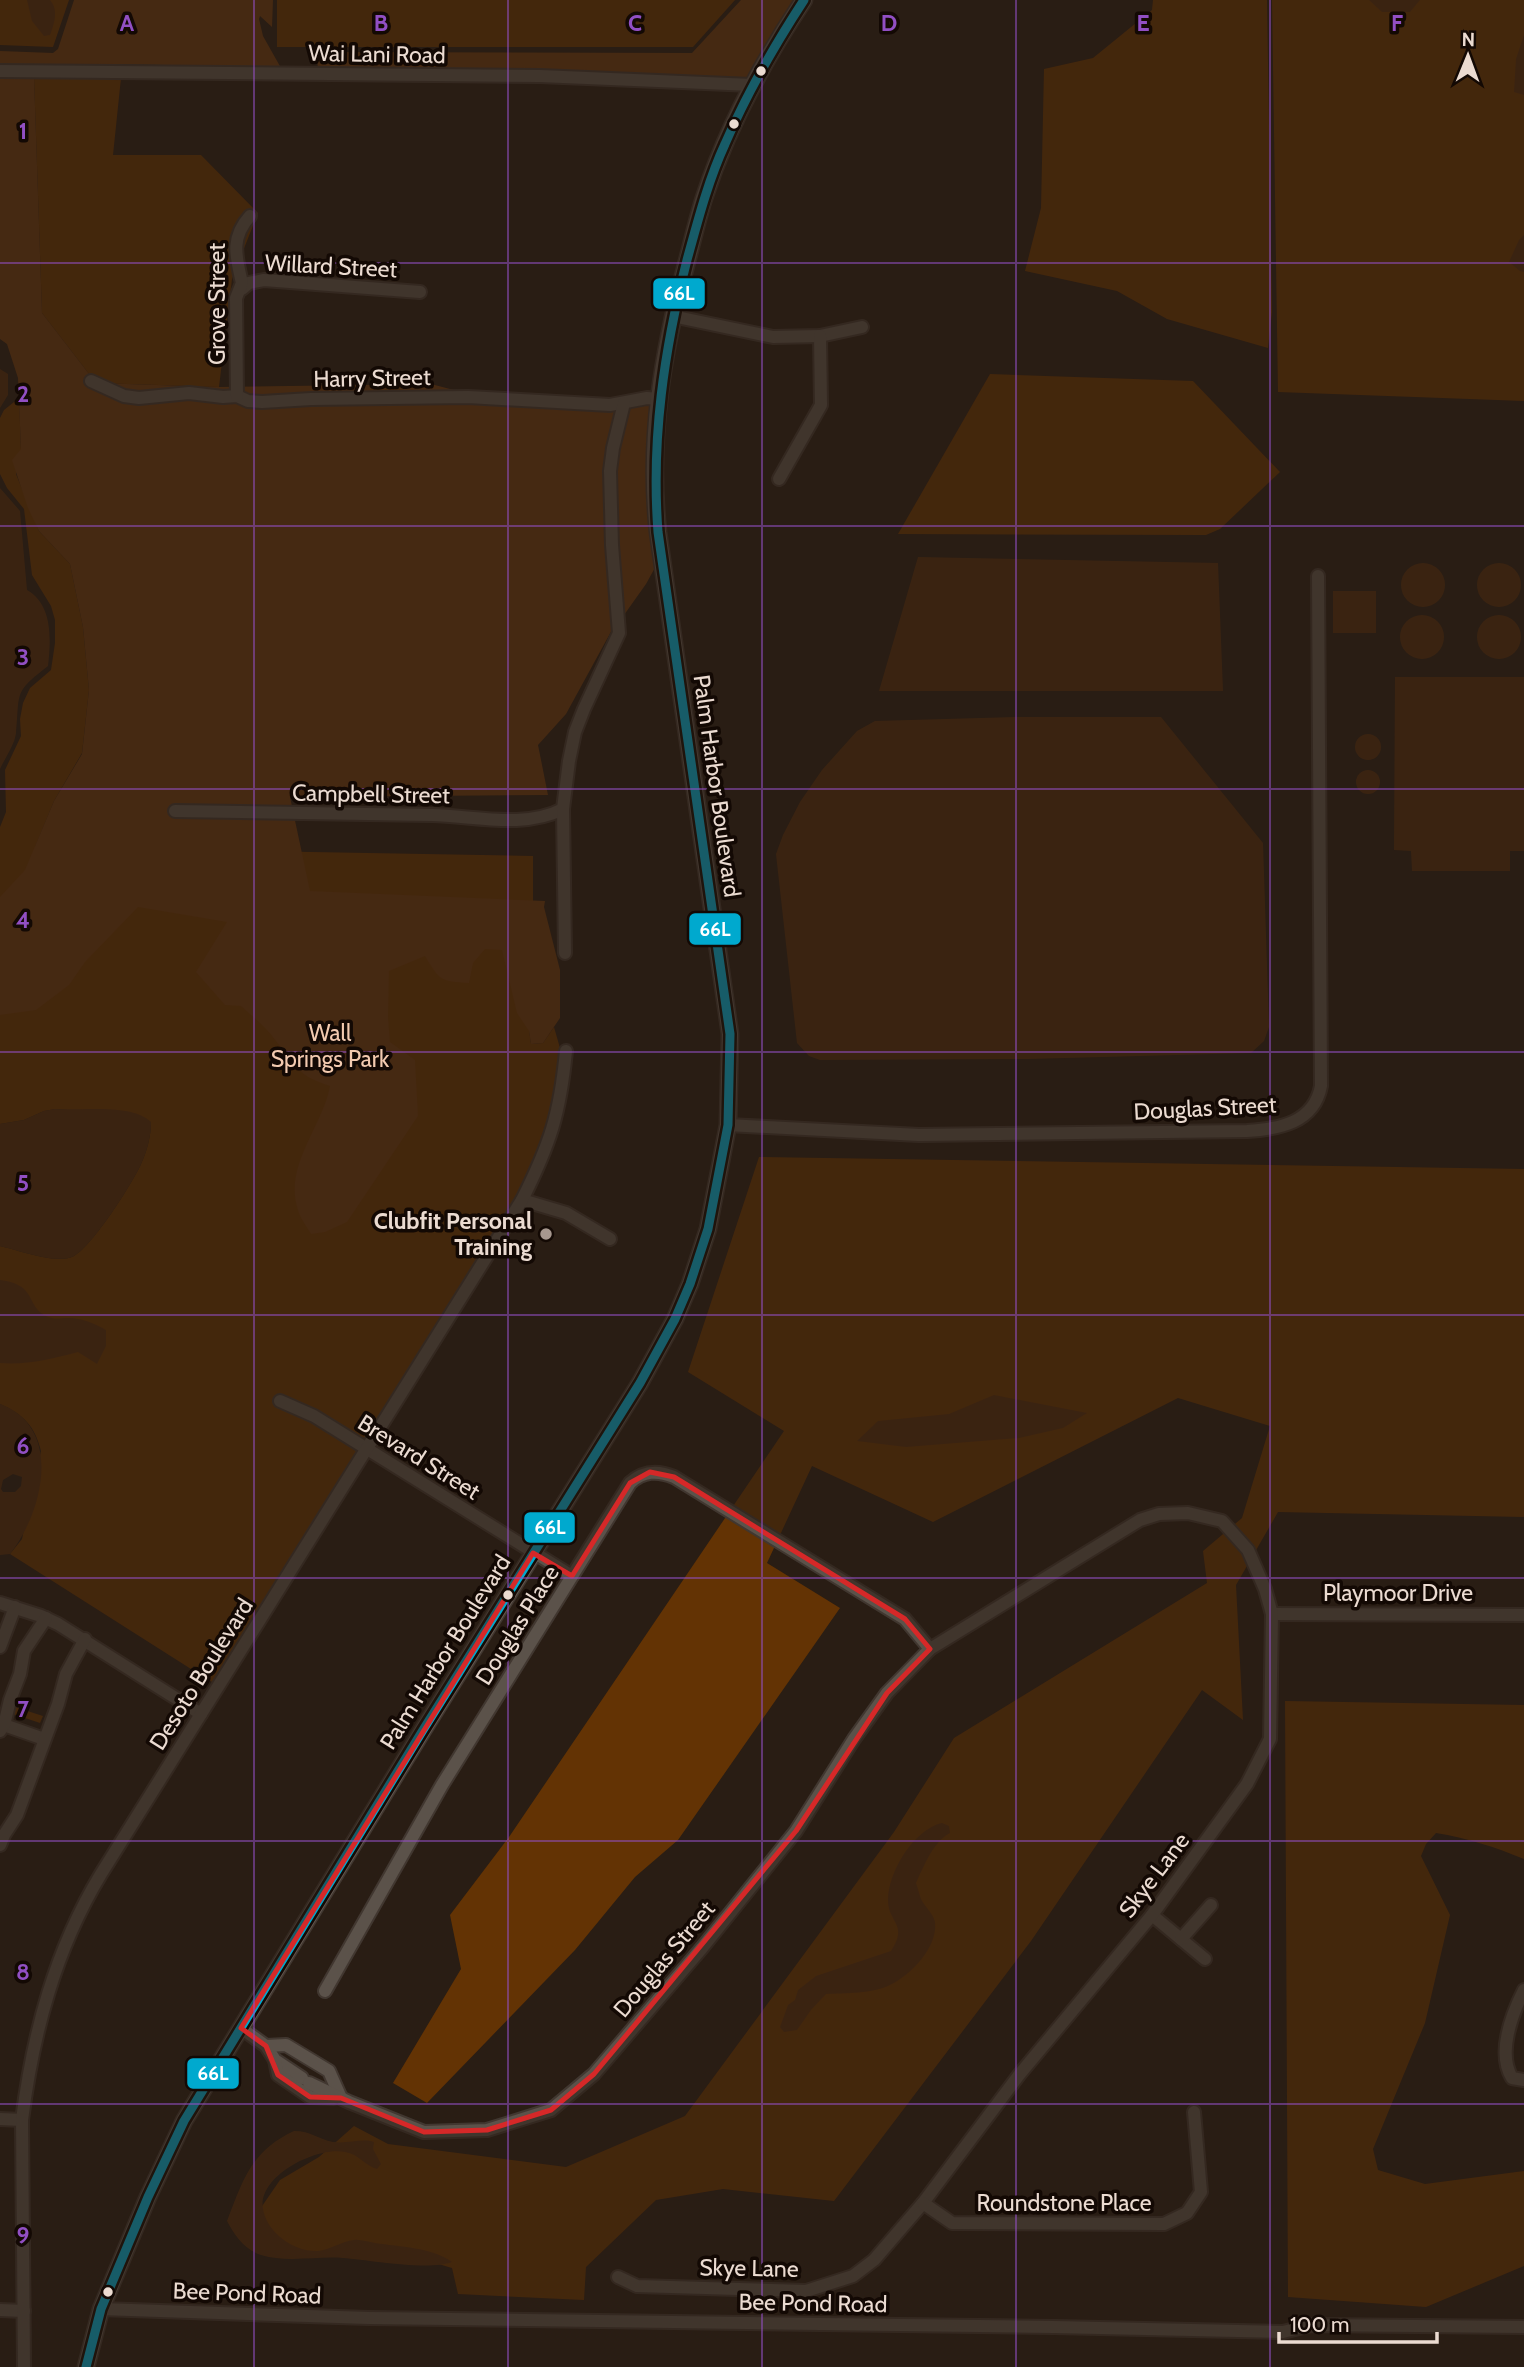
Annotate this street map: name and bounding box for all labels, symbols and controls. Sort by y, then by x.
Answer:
text: A [120,9,135,37]
text: B [374,9,388,37]
text: C [628,9,642,37]
text: D [881,9,897,37]
text: E [1136,9,1150,37]
text: F [1391,9,1403,37]
north arrow [1433,21,1503,91]
text: N [1461,28,1475,51]
street label: Wai Lani Road [308,39,446,69]
unlabelled marker [754,64,768,78]
text: 1 [19,117,27,145]
unlabelled marker [727,117,741,131]
street label: Grove Street [203,243,231,365]
street label: Willard Street [264,249,398,283]
line badge: 66L [652,277,706,310]
text: 66L [664,282,695,305]
street label: Harry Street [313,363,431,393]
text: 2 [17,380,29,408]
text: 3 [17,643,29,671]
street label: Palm Harbor Boulevard [688,673,746,899]
street label: Campbell Street [292,779,450,809]
text: 4 [16,906,30,934]
line badge: 66L [688,912,742,946]
text: 66L [700,918,731,941]
park label: Wall Springs Park [271,1019,390,1073]
street label: Douglas Street [1133,1090,1277,1126]
text: 5 [17,1169,29,1197]
place label: Clubfit Personal Training [374,1207,532,1261]
marker: Clubfit Personal Training [538,1226,554,1242]
street label: Brevard Street [353,1408,485,1506]
text: 6 [17,1432,29,1460]
line badge: 66L [523,1511,576,1544]
text: 66L [535,1516,566,1539]
street label: Palm Harbor Boulevard [374,1550,516,1754]
street label: Douglas Place [469,1560,565,1690]
street label: Playmoor Drive [1323,1579,1473,1607]
unlabelled marker [501,1588,515,1602]
street label: Desoto Boulevard [143,1593,259,1755]
text: 7 [17,1695,29,1723]
street label: Skye Lane [1113,1827,1195,1923]
street label: Douglas Street [607,1895,721,2023]
text: 8 [16,1958,30,1986]
line badge: 66L [186,2057,240,2090]
text: 66L [198,2062,229,2085]
street label: Roundstone Place [977,2189,1152,2217]
text: 9 [17,2221,29,2249]
street label: Skye Lane [699,2253,799,2283]
street label: Bee Pond Road [172,2276,322,2310]
unlabelled marker [101,2285,115,2299]
street label: Bee Pond Road [738,2288,888,2318]
scale bar [1279,2300,1436,2344]
text: 100 m [1290,2312,1349,2337]

